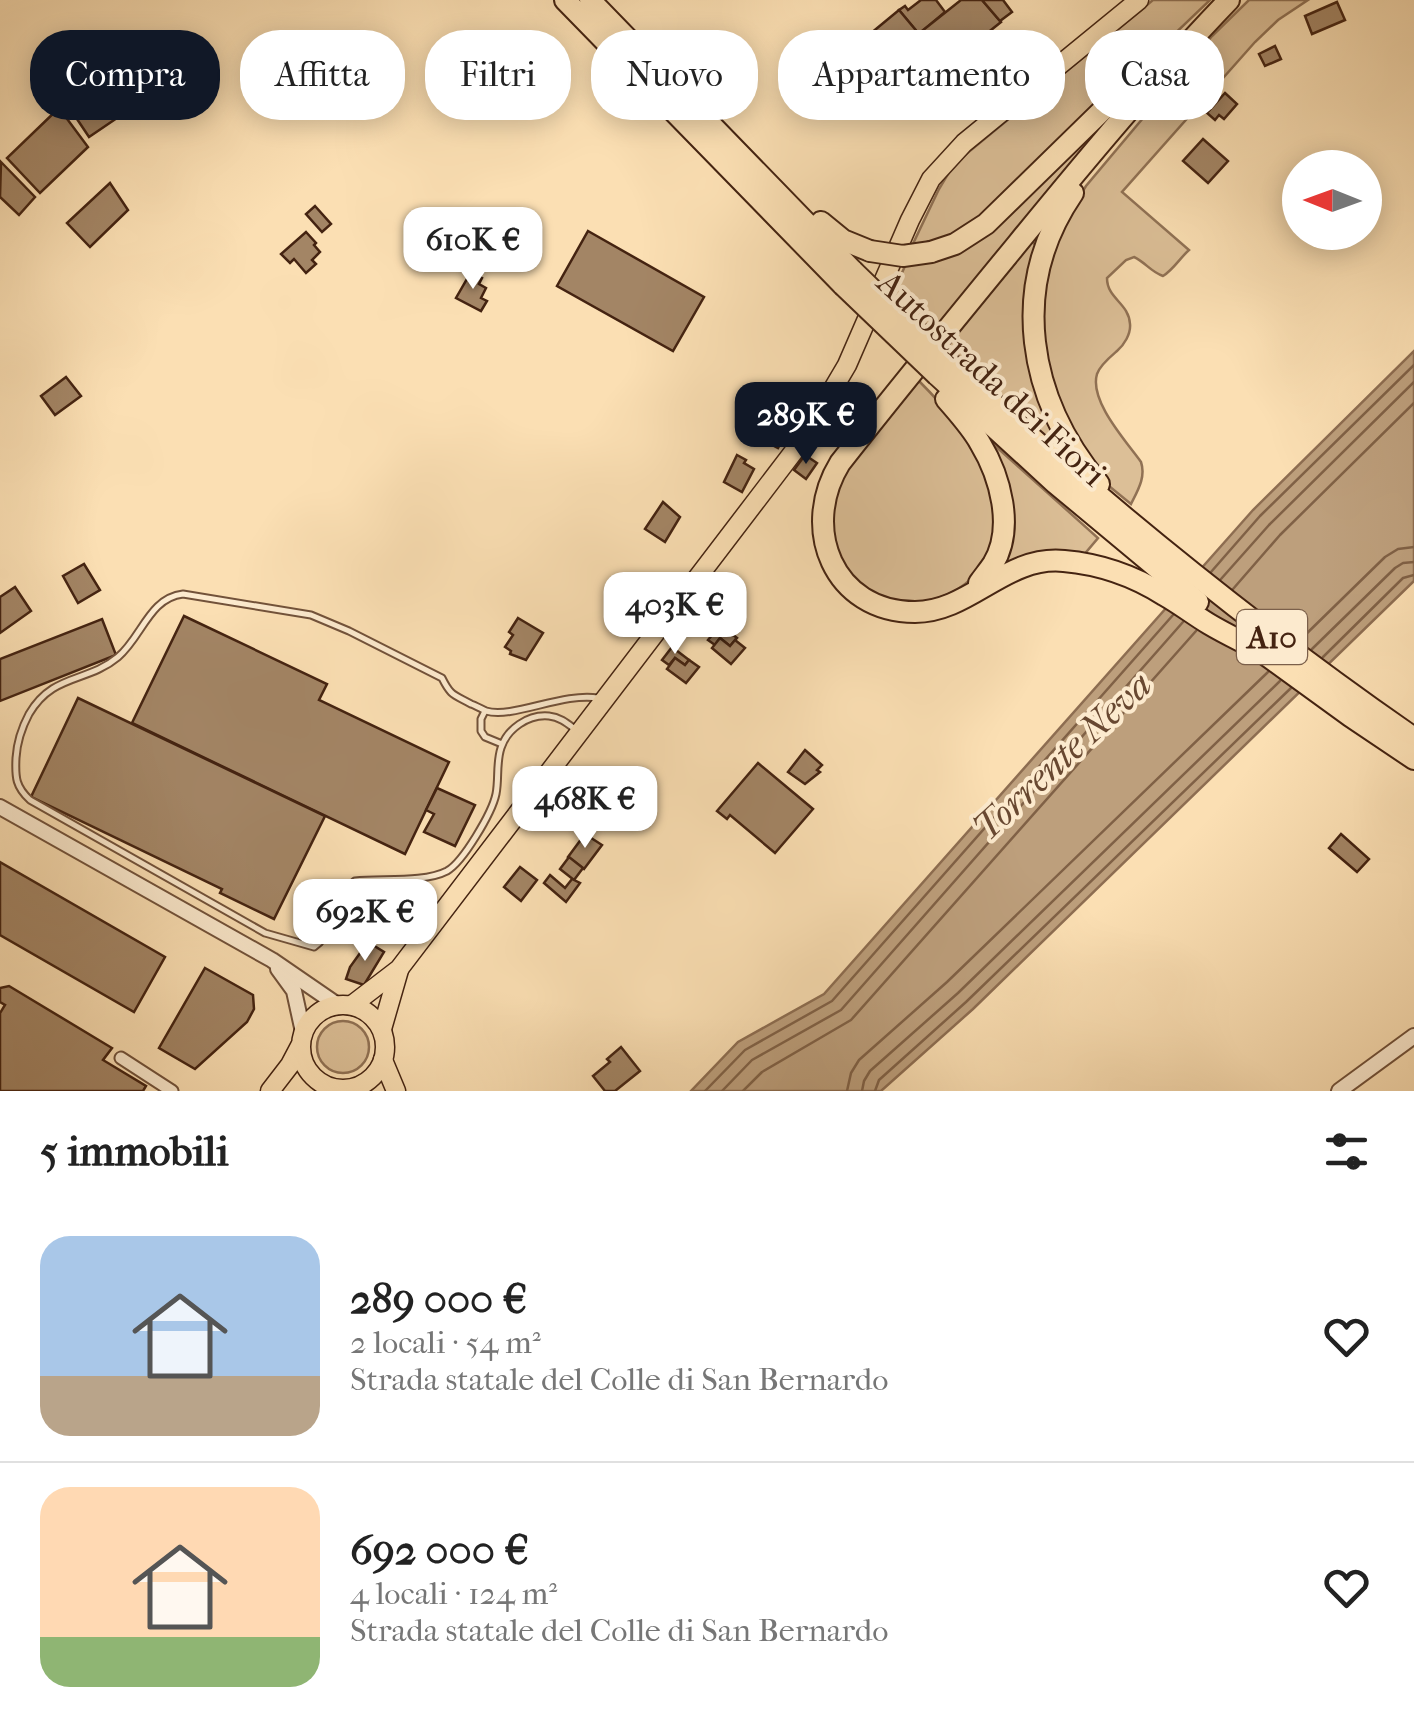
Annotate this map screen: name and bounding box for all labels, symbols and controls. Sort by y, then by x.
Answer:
chip: Compra [30,30,220,120]
chip: Affitta [240,30,405,120]
chip: Filtri [425,30,571,120]
chip: Nuovo [591,30,758,120]
chip: Appartamento [778,30,1065,120]
chip: Casa [1085,30,1224,120]
north arrow [1282,150,1382,250]
map controls [1282,150,1382,250]
pin: 610K € [392,207,554,292]
text: 610K € [425,221,521,258]
street label: Autostrada dei Fiori [868,261,1114,495]
pin: 289K € [725,382,887,467]
text: 289K € [757,396,855,433]
pin: 403K € [594,572,756,657]
text: 403K € [626,586,724,623]
road number: A10 [1237,610,1307,664]
water label: Torrente Neva [964,662,1161,850]
pin: 468K € [504,766,666,851]
text: 468K € [534,780,636,817]
pin: 692K € [284,879,446,964]
text: 692K € [315,893,415,930]
icon: filters [1319,1124,1374,1179]
text: 5 immobili [40,1127,229,1176]
text: 289 000 € [350,1275,527,1324]
icon: home [120,1276,240,1396]
icon: heart [1319,1309,1374,1364]
text: 2 locali · 54 m² [350,1324,541,1361]
text: Strada statale del Colle di San Bernardo [350,1361,888,1398]
text: 692 000 € [350,1526,529,1575]
icon: home [120,1527,240,1647]
icon: heart [1319,1560,1374,1615]
text: 4 locali · 124 m² [350,1575,557,1612]
text: Strada statale del Colle di San Bernardo [350,1612,888,1649]

